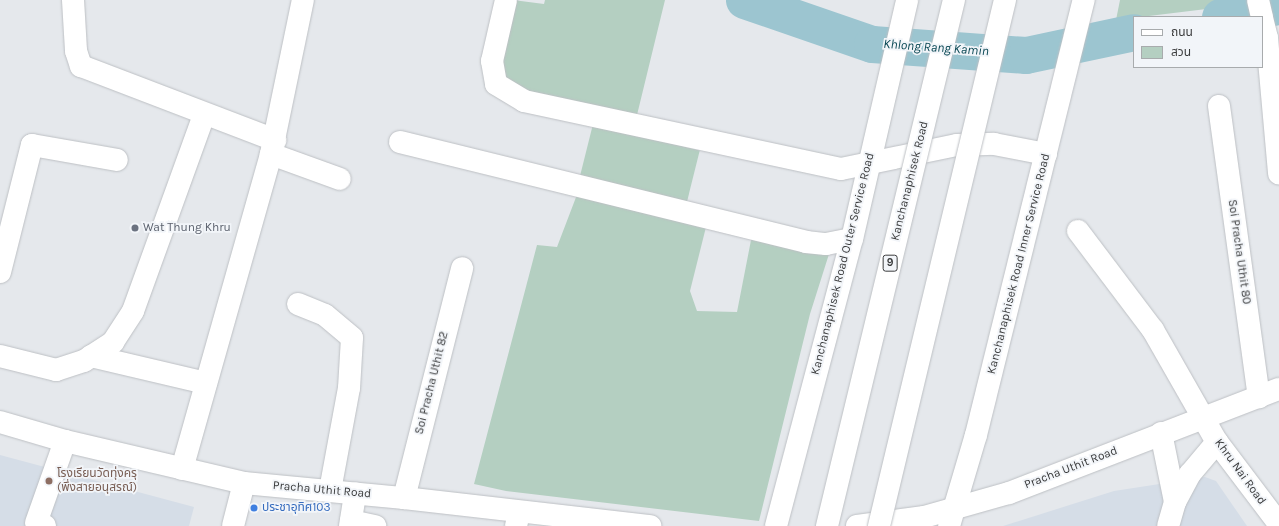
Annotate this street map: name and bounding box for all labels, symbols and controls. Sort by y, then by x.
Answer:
legend [1133,16,1263,68]
text: ถนน [1171,25,1193,39]
water label: Khlong Rang Kamin [883,37,989,59]
text: สวน [1171,45,1191,59]
street label: Kanchanaphisek Road [888,120,932,242]
street label: Kanchanaphisek Road Outer Service Road [808,151,878,377]
street label: Kanchanaphisek Road Inner Service Road [985,152,1053,376]
street label: Soi Pracha Uthit 80 [1225,199,1253,305]
place label: Wat Thung Khru [143,221,231,235]
marker: Wat Thung Khru [130,223,140,233]
road number: 9 [882,254,898,272]
street label: Soi Pracha Uthit 82 [412,330,452,436]
street label: Khru Nai Road [1211,436,1269,508]
street label: Pracha Uthit Road [1022,444,1120,492]
place label: โรงเรียนวัดทุ่งครุ (พึ่งสายอนุสรณ์) [57,467,137,495]
marker: โรงเรียนวัดทุ่งครุ (พึ่งสายอนุสรณ์) [44,476,54,486]
street label: Pracha Uthit Road [272,479,372,501]
place label: ประชาอุทิศ103 [262,501,331,515]
marker: ประชาอุทิศ103 [249,503,259,513]

